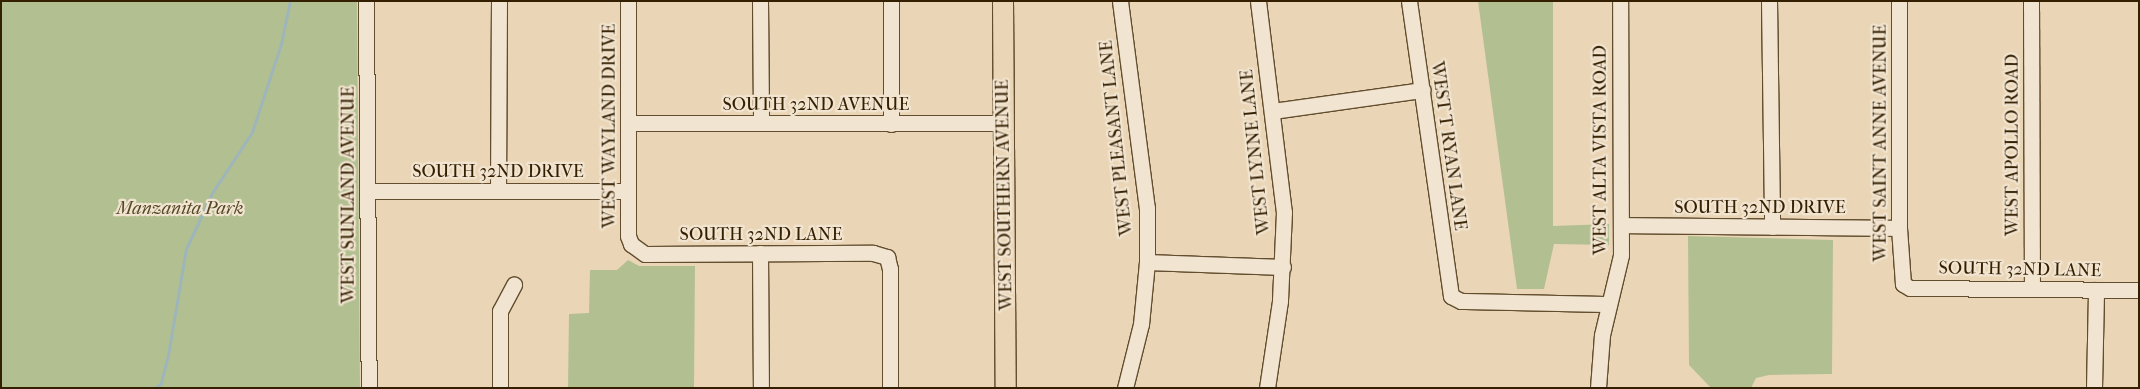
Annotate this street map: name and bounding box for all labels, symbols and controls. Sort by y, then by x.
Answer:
street label: WEST WAYLAND DRIVE [599,24,621,228]
street label: WEST SAINT ANNE AVENUE [1870,24,1892,262]
street label: WEST PLEASANT LANE [1096,39,1138,237]
street label: WEST ALTA VISTA ROAD [1590,45,1612,255]
street label: WEST APOLLO ROAD [2002,54,2024,236]
street label: WEST T RYAN LANE [1425,60,1471,232]
street label: WEST LYNNE LANE [1237,68,1275,236]
street label: WEST SOUTHERN AVENUE [992,79,1018,311]
street label: WEST SUNLAND AVENUE [338,87,360,303]
street label: SOUTH 32ND AVENUE [722,94,910,116]
street label: SOUTH 32ND DRIVE [412,161,584,183]
street label: SOUTH 32ND DRIVE [1674,197,1846,219]
park label: Manzanita Park [117,198,243,220]
street label: SOUTH 32ND LANE [680,224,842,246]
street label: SOUTH 32ND LANE [1938,258,2102,282]

